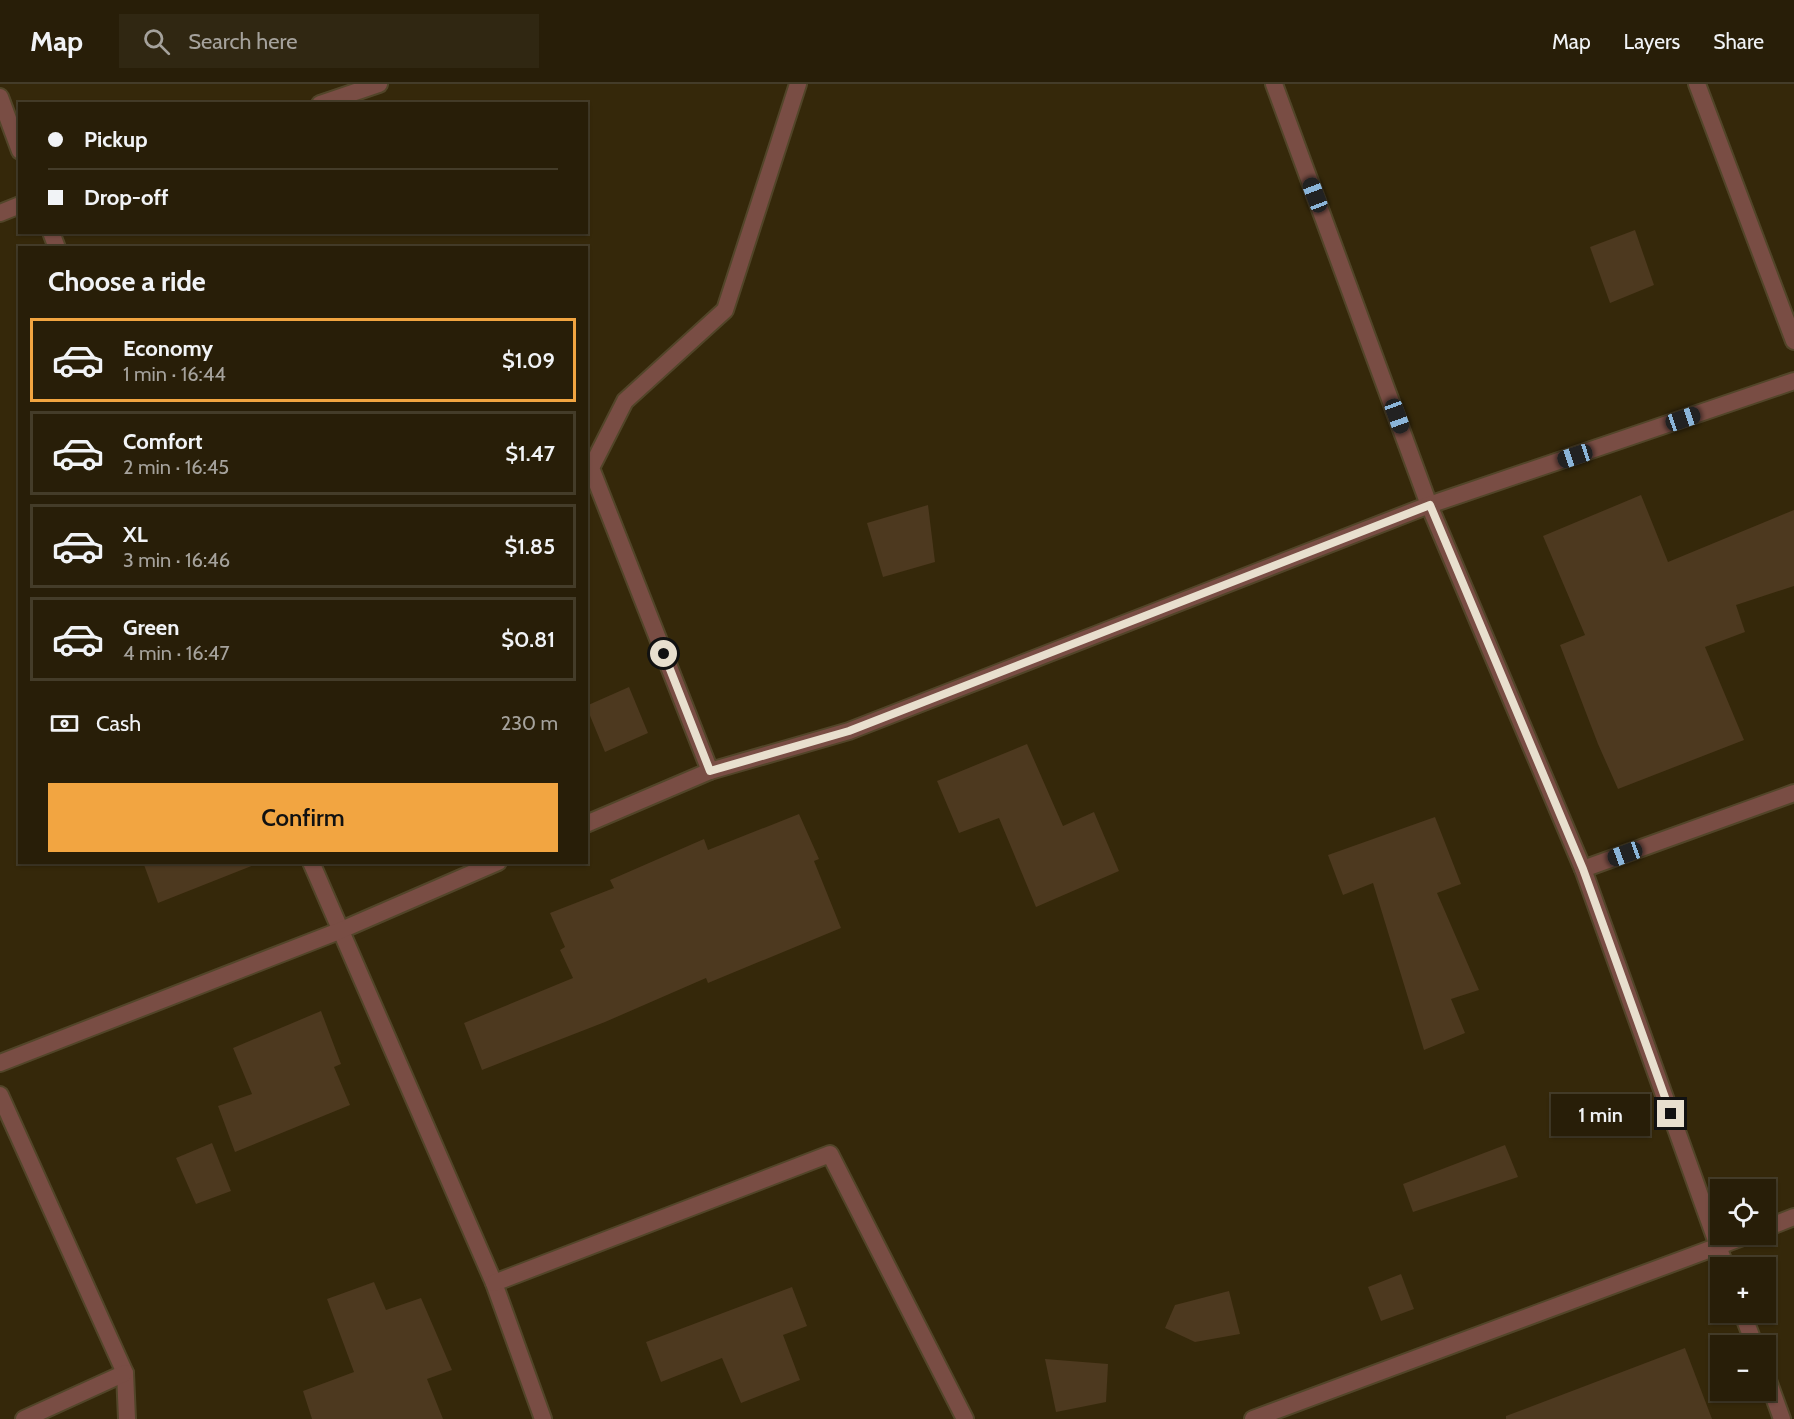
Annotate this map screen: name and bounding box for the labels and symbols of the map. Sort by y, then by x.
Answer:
car [1300,175,1330,215]
car [1382,396,1412,436]
car [1663,405,1703,433]
car [1555,442,1595,470]
route start [650,640,677,667]
car [1605,839,1645,869]
callout: 1 min [1551,1093,1650,1135]
route end [1657,1100,1684,1127]

